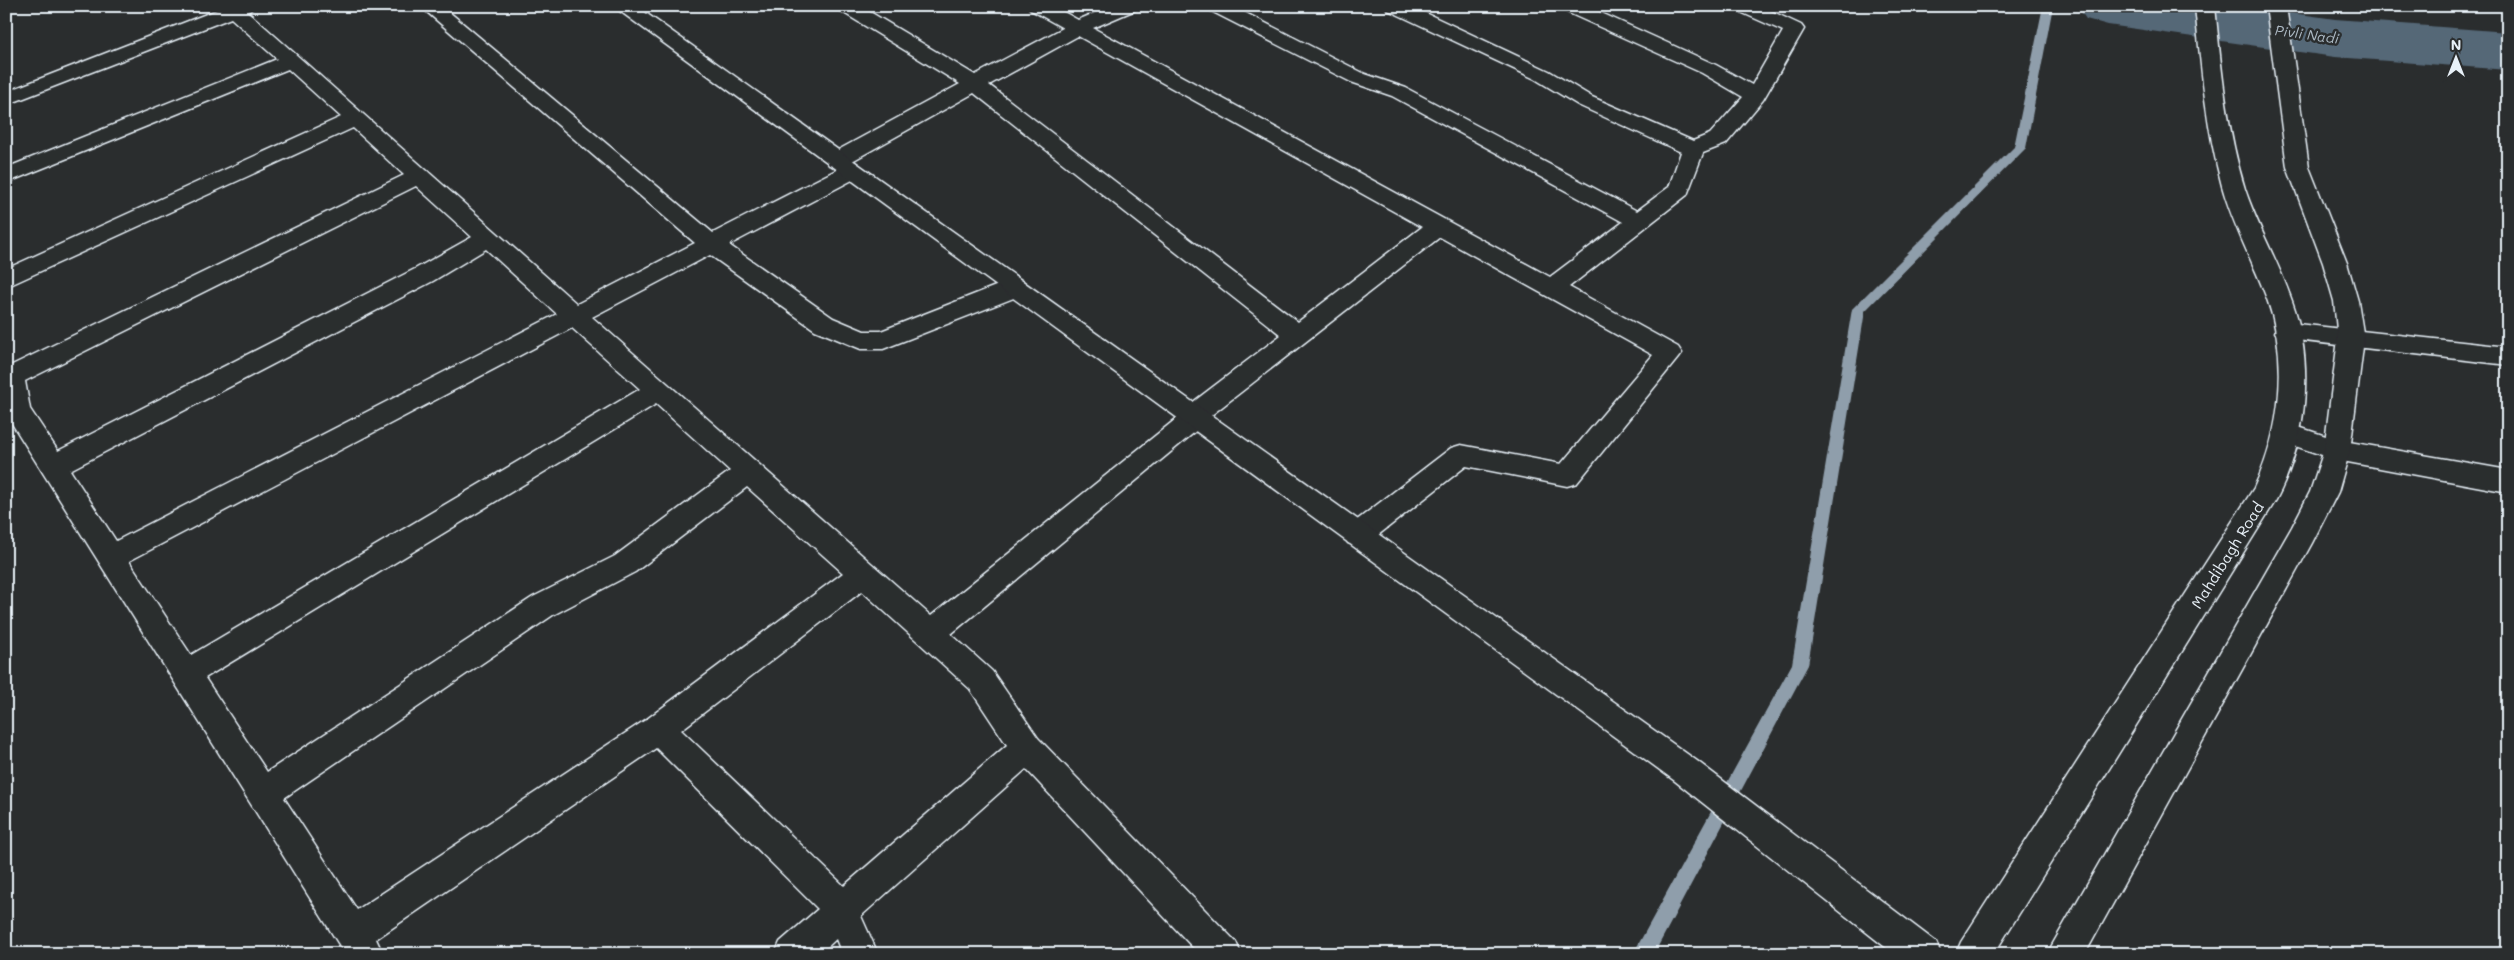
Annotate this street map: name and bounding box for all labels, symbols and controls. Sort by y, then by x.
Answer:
water label: Pivli Nadi [2274,20,2341,48]
north arrow [2432,32,2482,82]
text: N [2451,35,2461,54]
street label: Mahdibagh Road [2186,498,2268,612]

